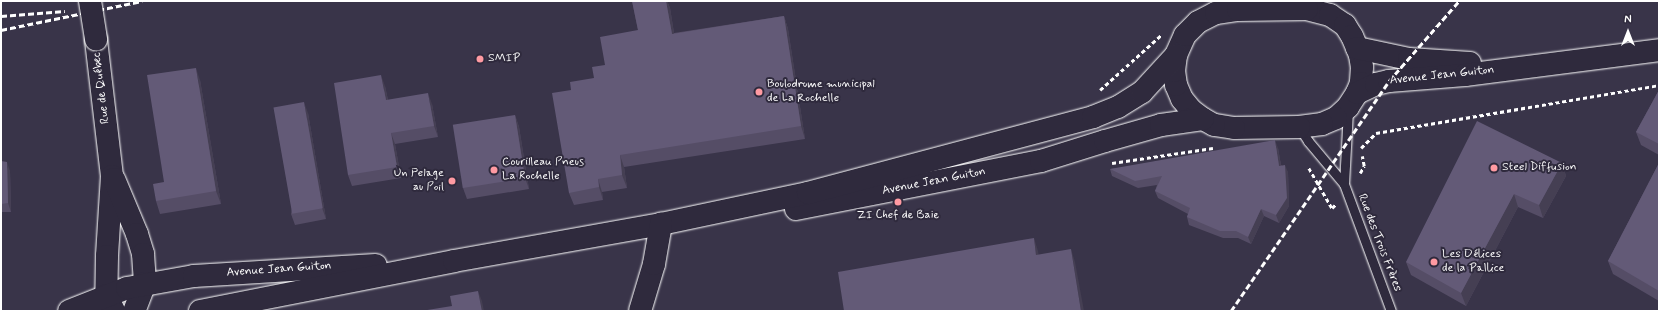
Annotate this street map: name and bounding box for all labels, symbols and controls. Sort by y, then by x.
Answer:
north arrow [1608,12,1648,52]
text: N [1624,13,1632,27]
street label: Rue de Québec [90,51,114,125]
place label: SMIP [488,52,520,66]
marker: SMIP [475,54,485,64]
street label: Avenue Jean Guiton [1390,63,1494,89]
place label: Boulodrome municipal de La Rochelle [767,78,872,106]
marker: Boulodrome municipal de La Rochelle [754,87,764,97]
place label: Courilleau Pneus La Rochelle [502,156,584,184]
place label: Steel Diffusion [1502,161,1576,175]
marker: Steel Diffusion [1489,163,1499,173]
marker: Courilleau Pneus La Rochelle [489,165,499,175]
street label: Avenue Jean Guiton [882,165,986,199]
place label: Un Pelage au Poil [394,167,444,195]
marker: Un Pelage au Poil [447,176,457,186]
street label: Rue des Trois Frères [1354,193,1404,293]
marker: ZI Chef de Baie [893,197,903,207]
place label: ZI Chef de Baie [856,209,940,223]
place label: Les Délices de la Pallice [1442,248,1503,276]
marker: Les Délices de la Pallice [1429,257,1439,267]
street label: Avenue Jean Guiton [227,259,331,281]

